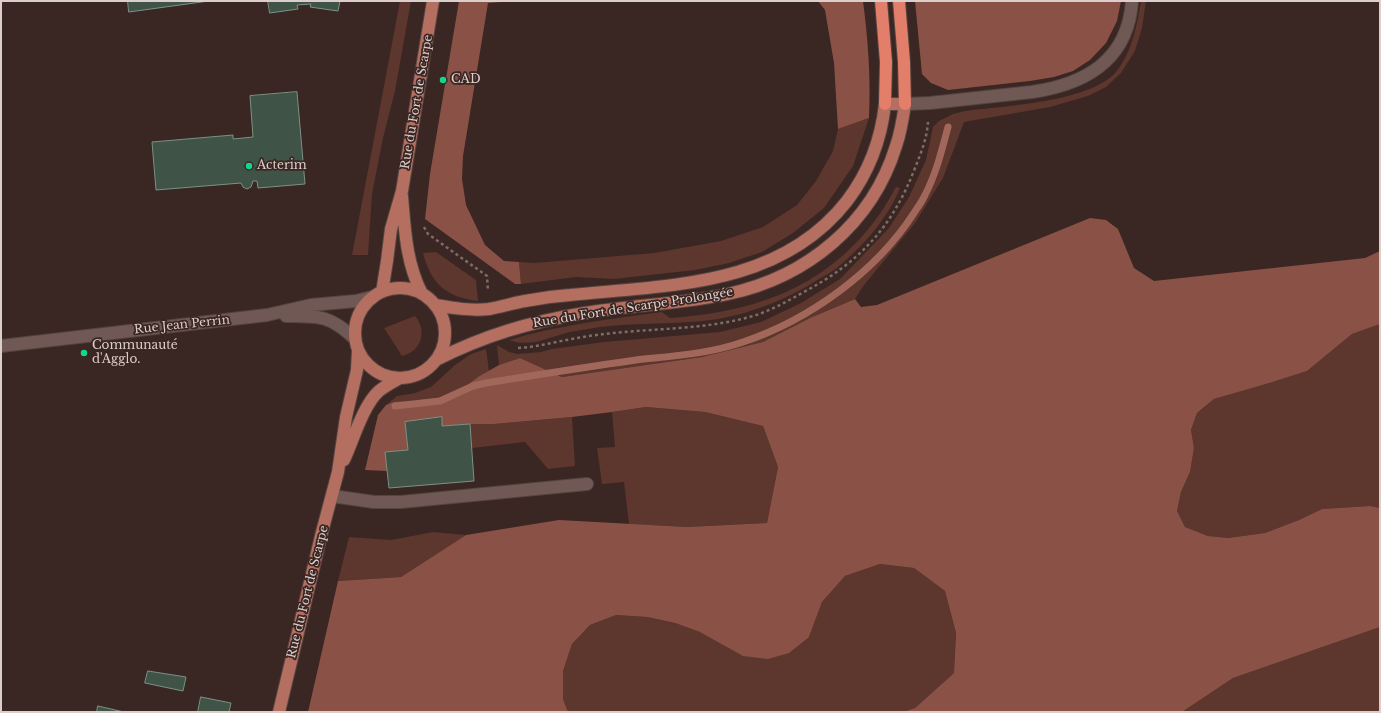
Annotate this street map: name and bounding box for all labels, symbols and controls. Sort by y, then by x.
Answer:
street label: Rue du Fort de Scarpe [398,34,436,170]
place label: CAD [451,73,480,87]
marker: CAD [438,75,448,85]
place label: Acterim [257,159,307,173]
marker: Acterim [244,161,254,171]
street label: Rue du Fort de Scarpe Prolongée [532,285,734,331]
street label: Rue Jean Perrin [133,313,231,337]
place label: Communauté d'Agglo. [92,339,178,367]
marker: Communauté d'Agglo. [79,348,89,358]
street label: Rue du Fort de Scarpe [285,524,331,660]

